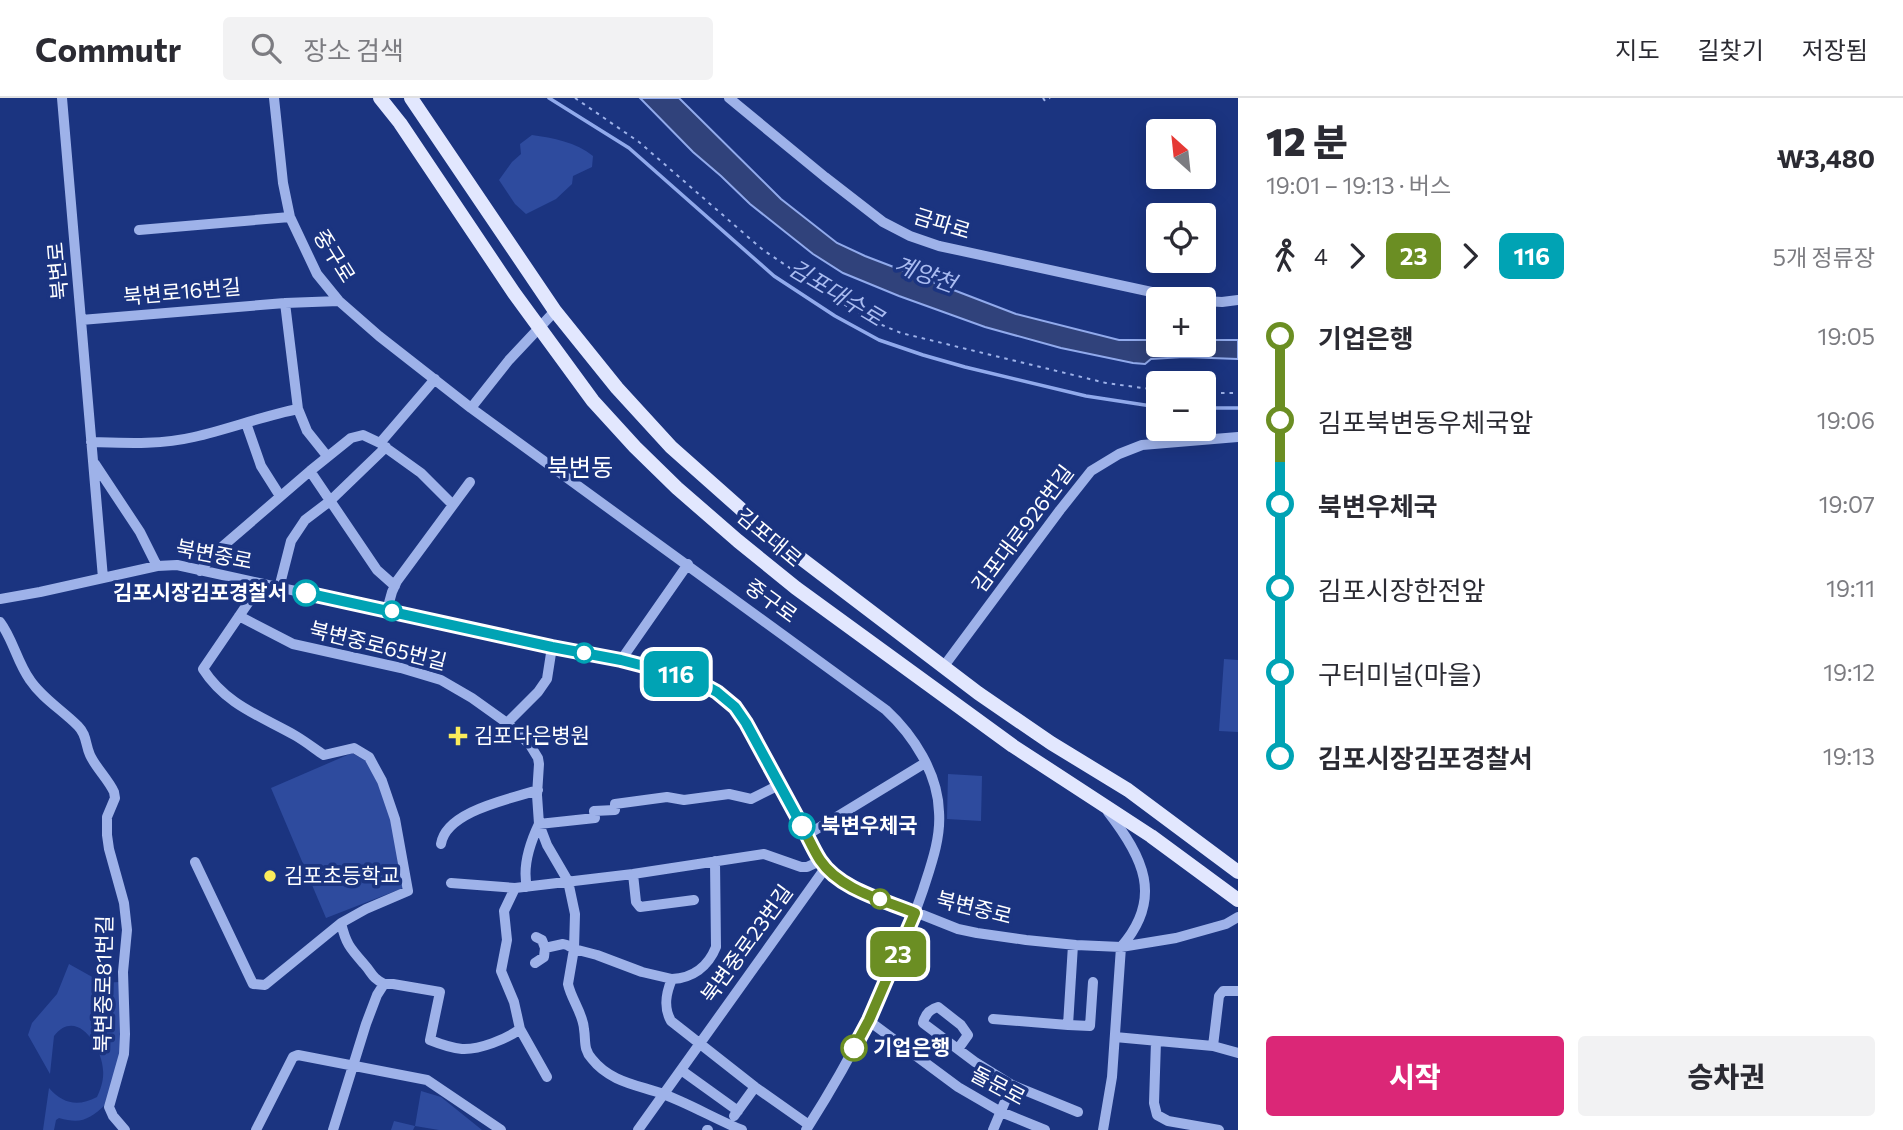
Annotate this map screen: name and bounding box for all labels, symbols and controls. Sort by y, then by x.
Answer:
search box [223,17,713,80]
text: Commutr [35,28,181,69]
icon: search [247,29,285,67]
text: 장소 검색 [303,34,404,65]
text: 지도 [1615,35,1660,64]
text: 길찾기 [1698,35,1764,64]
text: 저장됨 [1802,35,1868,64]
text: 12 분 [1266,117,1348,164]
north arrow [1146,119,1216,189]
map controls [1146,119,1216,441]
text: ₩3,480 [1777,142,1875,173]
text: 19:01 – 19:13 · 버스 [1266,171,1451,199]
street label: 금파로 [911,202,974,243]
button: locate [1146,203,1216,273]
street label: 중구로 [309,224,361,286]
icon: walk [1266,237,1304,275]
icon: forward [1338,237,1376,275]
icon: forward [1451,237,1489,275]
street label: 북변로 [42,241,71,301]
text: 23 [1400,241,1427,270]
text: 116 [1513,241,1550,270]
text: 4 [1314,242,1328,270]
text: 5개 정류장 [1773,243,1875,271]
water label: 계양천 [891,249,963,298]
water label: 김포대수로 [784,253,891,332]
street label: 북변로16번길 [122,273,242,308]
button: + [1146,287,1216,357]
text: 기업은행 [1318,322,1414,353]
text: 19:05 [1818,322,1875,350]
button: − [1146,371,1216,441]
text: 김포북변동우체국앞 [1318,406,1533,437]
text: 19:06 [1817,406,1875,434]
district label: 북변동 [547,452,613,481]
street label: 김포대로926번길 [966,459,1078,597]
text: 북변우체국 [1318,490,1438,521]
text: 19:07 [1819,490,1875,518]
street label: 김포대로 [732,502,808,571]
street label: 북변중로 [174,534,255,573]
street label: 중구로 [741,573,803,627]
text: 김포시장한전앞 [1318,574,1485,605]
text: 19:11 [1826,574,1875,602]
place label: 김포시장김포경찰서 [113,579,287,604]
marker: 김포시장김포경찰서 [293,580,319,606]
unlabelled marker [382,601,402,621]
street label: 북변중로65번길 [307,615,450,674]
unlabelled marker [574,643,594,663]
line badge: 116 [636,651,716,697]
text: 구터미널(마을) [1318,658,1482,689]
text: 19:12 [1823,658,1875,686]
text: 116 [658,659,694,688]
place label: 김포다은병원 [474,722,590,747]
marker: 김포다은병원 [448,726,468,746]
text: 김포시장김포경찰서 [1318,742,1533,773]
text: 19:13 [1823,742,1875,770]
place label: 북변우체국 [821,812,918,837]
marker: 북변우체국 [789,813,815,839]
place label: 김포초등학교 [284,862,400,887]
marker: 김포초등학교 [262,868,278,884]
street label: 북변중로23번길 [695,879,797,1007]
street label: 북변중로 [934,885,1015,928]
unlabelled marker [870,889,890,909]
street label: 북변중로81번길 [89,915,116,1053]
line badge: 23 [866,931,930,977]
text: 23 [884,939,912,968]
place label: 기업은행 [873,1034,950,1059]
marker: 기업은행 [841,1035,867,1061]
button: 시작 [1266,1036,1564,1116]
button: 승차권 [1578,1036,1875,1116]
street label: 돌문로 [967,1060,1030,1109]

